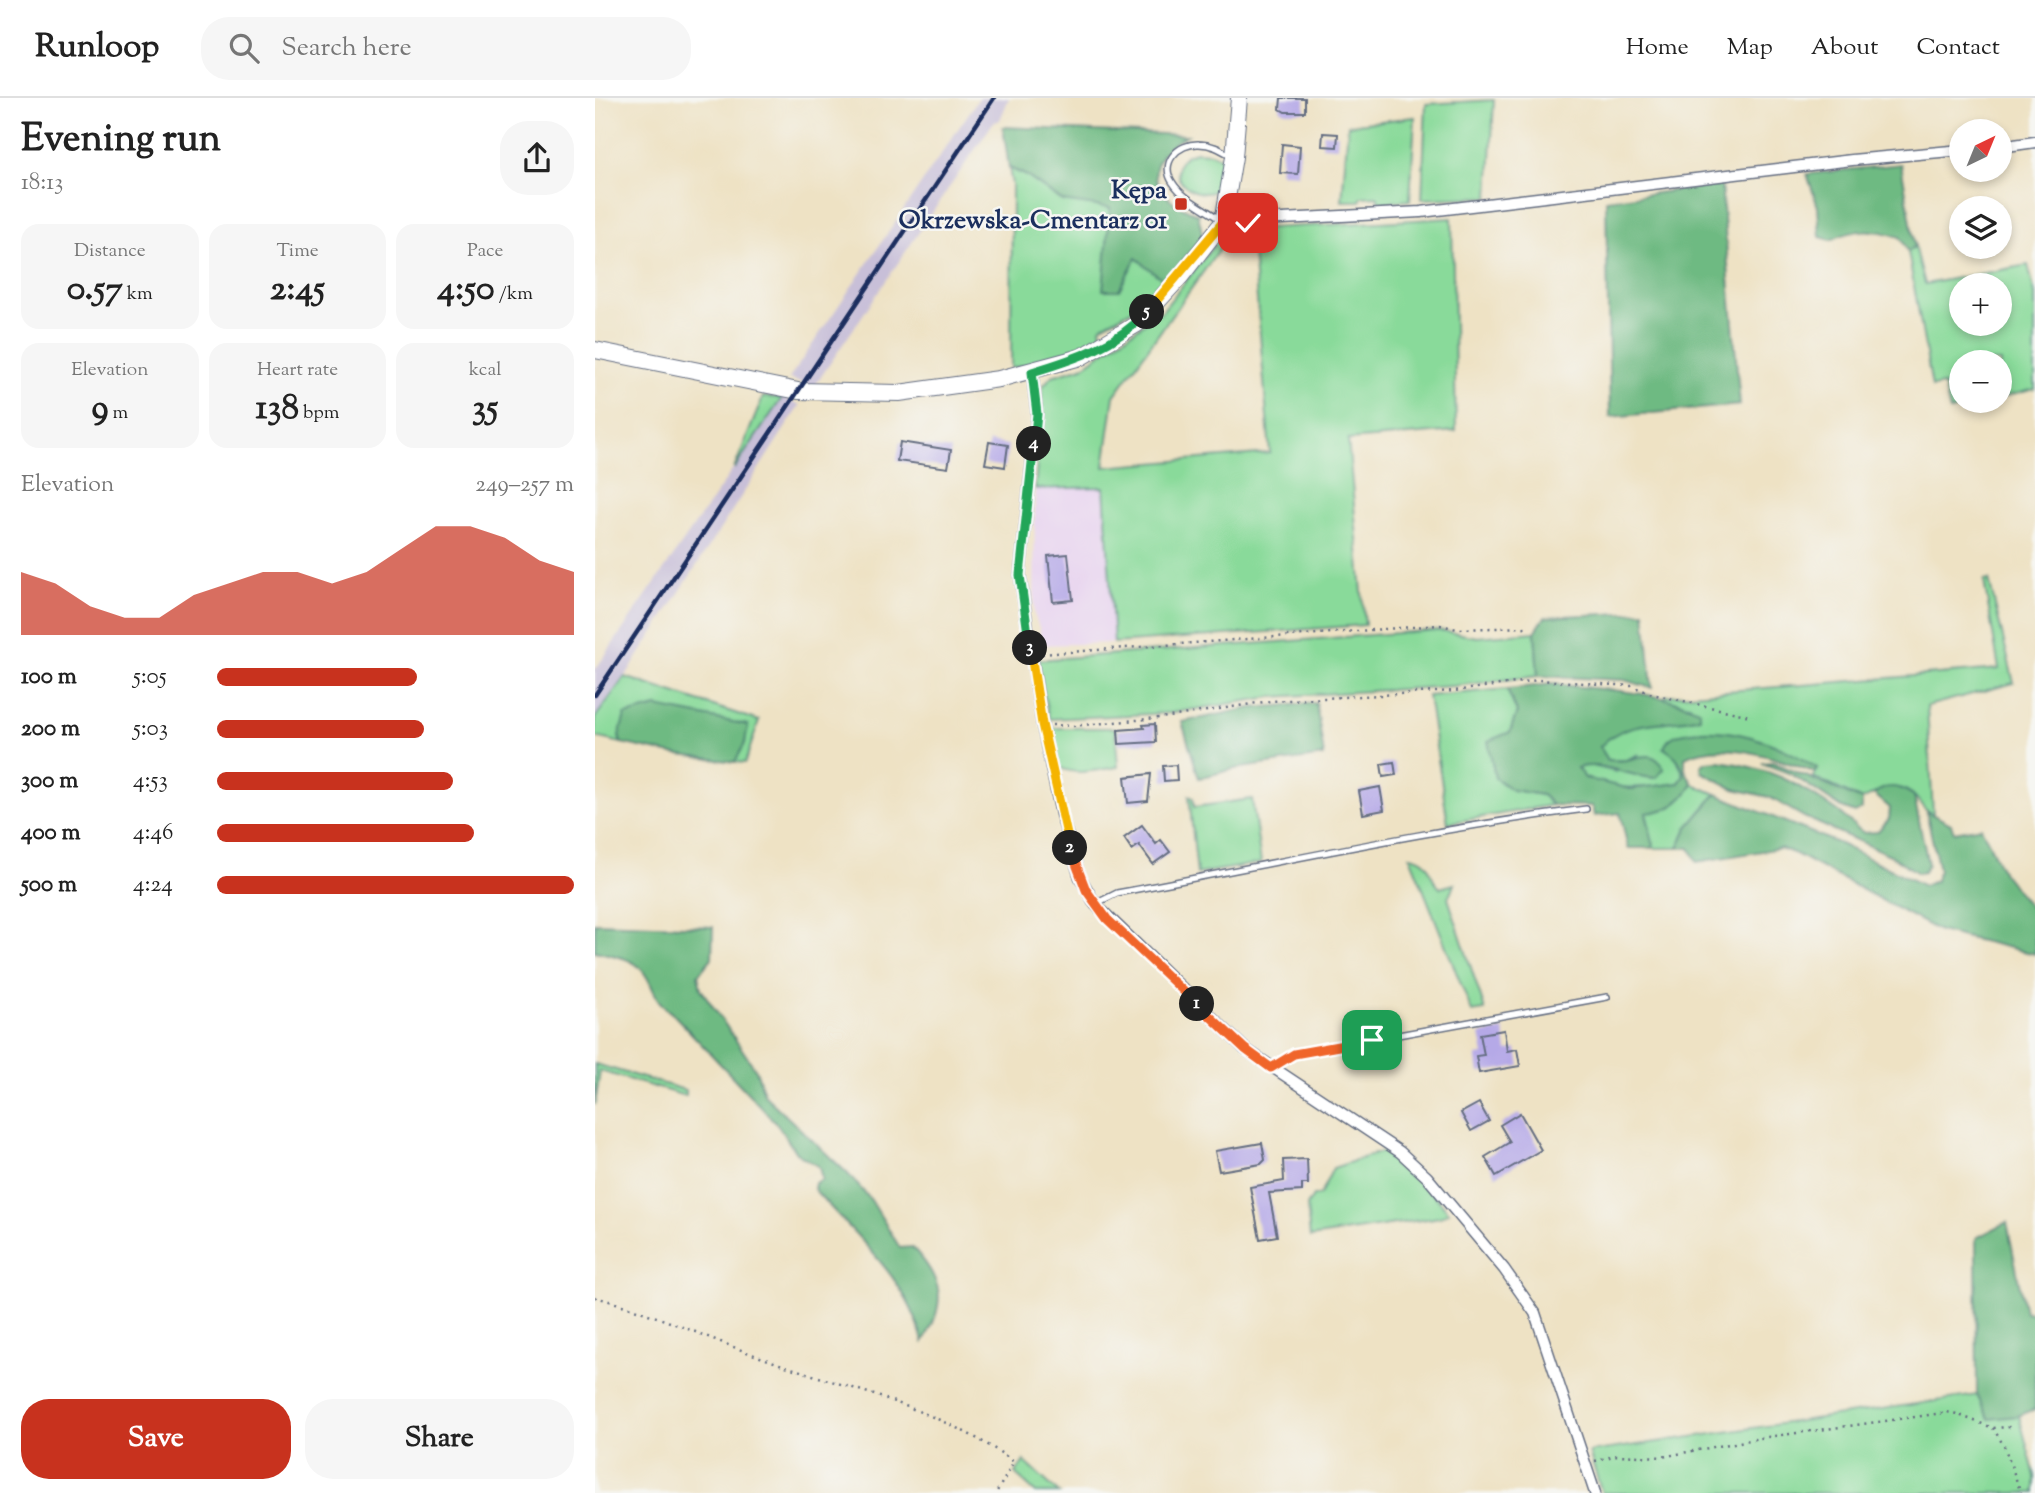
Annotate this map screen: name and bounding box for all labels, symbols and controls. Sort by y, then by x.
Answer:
search box [201,17,691,80]
text: Runloop [35,24,159,72]
icon: search [225,29,263,67]
text: Search here [281,30,412,67]
text: Home [1626,31,1689,65]
text: Map [1727,31,1773,65]
text: About [1811,31,1878,65]
text: Contact [1916,31,2000,65]
text: Evening run [21,114,221,168]
north arrow [1949,119,2013,182]
map controls [1949,119,2012,413]
button: share [500,121,574,195]
text: 18:13 [21,167,63,200]
place label: Kępa Okrzewska-Cmentarz 01 [899,173,1167,240]
pin [1218,193,1278,253]
marker: Kępa Okrzewska-Cmentarz 01 [1173,196,1189,212]
button: layers [1949,196,2012,259]
icon: check [1229,204,1267,242]
text: Distance [74,238,146,265]
text: Time [276,238,319,265]
text: Pace [467,238,503,265]
text: 0.57 [67,265,123,316]
text: 2:45 [270,265,325,316]
text: 4:50 [437,265,495,316]
button: + [1949,273,2012,336]
text: km [123,281,153,308]
text: /km [495,281,533,308]
pin: 5 [1129,294,1165,330]
text: 5 [1143,298,1150,325]
button: − [1949,350,2012,413]
text: Elevation [71,357,148,384]
text: Heart rate [257,357,338,384]
text: kcal [469,357,501,384]
text: 9 [91,384,108,435]
text: 138 [255,384,299,435]
text: 35 [472,384,498,435]
text: m [108,400,128,427]
text: bpm [299,400,340,427]
pin: 4 [1017,426,1052,462]
text: 4 [1029,430,1038,457]
text: Elevation [21,469,114,502]
text: 249–257 m [475,469,574,502]
pin: 3 [1013,630,1047,666]
text: 3 [1026,634,1033,661]
text: 100 m [21,661,77,694]
text: 5:05 [133,661,167,694]
text: 200 m [21,713,80,746]
text: 5:03 [133,713,168,746]
text: 300 m [21,765,78,798]
text: 4:53 [133,765,168,798]
text: 400 m [21,817,81,850]
text: 4:46 [133,817,173,850]
pin: 2 [1053,830,1087,866]
text: 2 [1065,834,1074,861]
text: 500 m [21,869,77,902]
text: 4:24 [133,869,173,902]
pin: 1 [1179,986,1215,1021]
text: 1 [1193,990,1200,1017]
pin [1342,1010,1402,1070]
icon: arrive [1353,1021,1391,1059]
button: Save [21,1399,291,1479]
button: Share [305,1399,574,1479]

